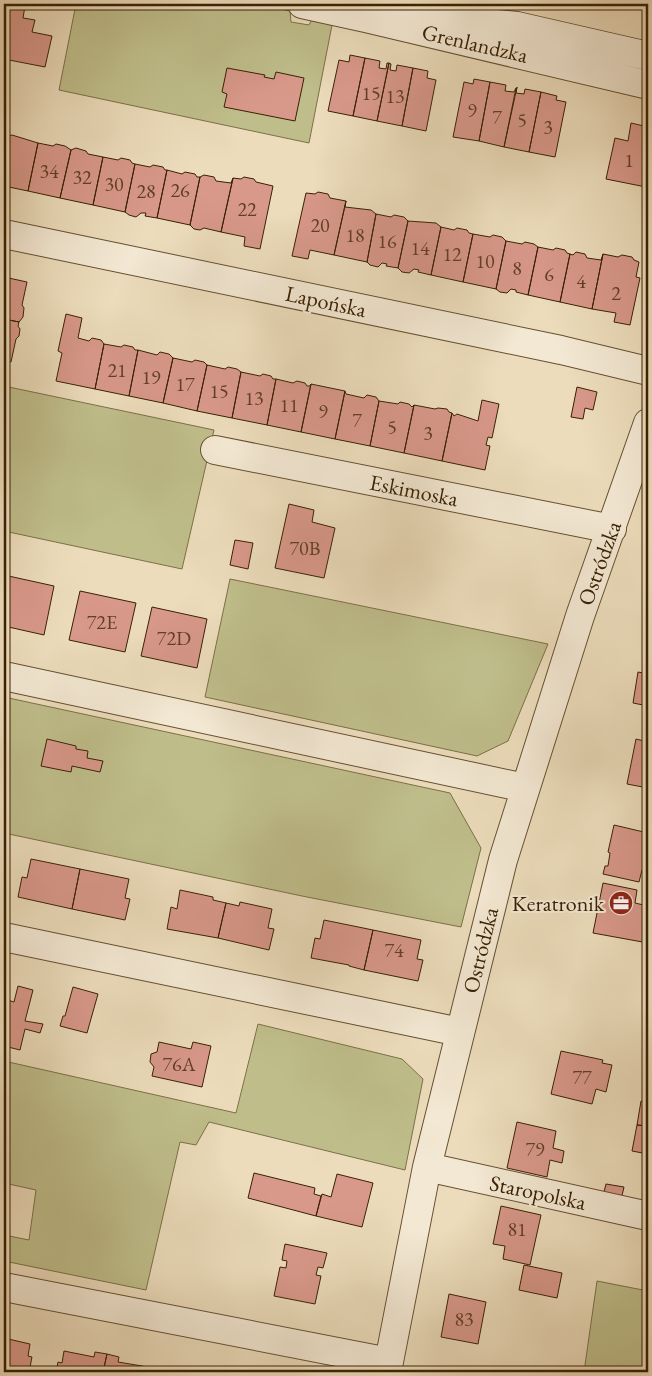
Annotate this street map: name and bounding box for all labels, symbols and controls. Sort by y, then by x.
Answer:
street label: Grenlandzka [419,17,531,70]
house number: 15 [361,80,381,106]
house number: 13 [385,83,405,109]
house number: 9 [467,97,477,123]
house number: 7 [492,104,502,130]
house number: 5 [517,107,527,133]
house number: 3 [543,114,553,140]
house number: 1 [624,147,634,173]
house number: 34 [39,158,59,184]
house number: 32 [72,164,92,190]
house number: 30 [104,171,124,197]
house number: 26 [170,177,190,203]
house number: 28 [136,178,156,204]
house number: 22 [237,196,257,222]
house number: 20 [310,212,330,238]
house number: 18 [345,222,365,248]
house number: 16 [377,228,397,254]
house number: 14 [410,235,430,261]
house number: 12 [442,241,462,267]
house number: 10 [475,248,495,274]
house number: 8 [512,255,522,281]
house number: 6 [544,261,554,287]
house number: 4 [576,268,586,294]
street label: Lapońska [283,279,369,324]
house number: 2 [611,280,621,306]
house number: 21 [107,357,127,383]
house number: 19 [141,364,161,390]
house number: 17 [175,371,195,397]
house number: 15 [209,378,229,404]
house number: 13 [244,385,264,411]
house number: 11 [279,392,299,418]
house number: 9 [318,398,328,424]
house number: 7 [352,407,362,433]
house number: 5 [387,414,397,440]
house number: 3 [423,420,433,446]
street label: Eskimoska [367,468,461,513]
street label: Ostródzka [571,517,628,609]
house number: 70B [290,535,320,561]
house number: 72E [87,609,117,635]
house number: 72D [157,625,191,651]
place label: Keratronik [512,889,605,918]
office icon: Keratronik [608,890,634,916]
street label: Ostródzka [456,904,505,996]
house number: 74 [384,937,404,963]
house number: 76A [162,1051,196,1077]
house number: 77 [572,1064,592,1090]
house number: 79 [525,1136,545,1162]
street label: Staropolska [487,1168,589,1217]
house number: 81 [507,1216,527,1242]
house number: 83 [454,1306,474,1332]

